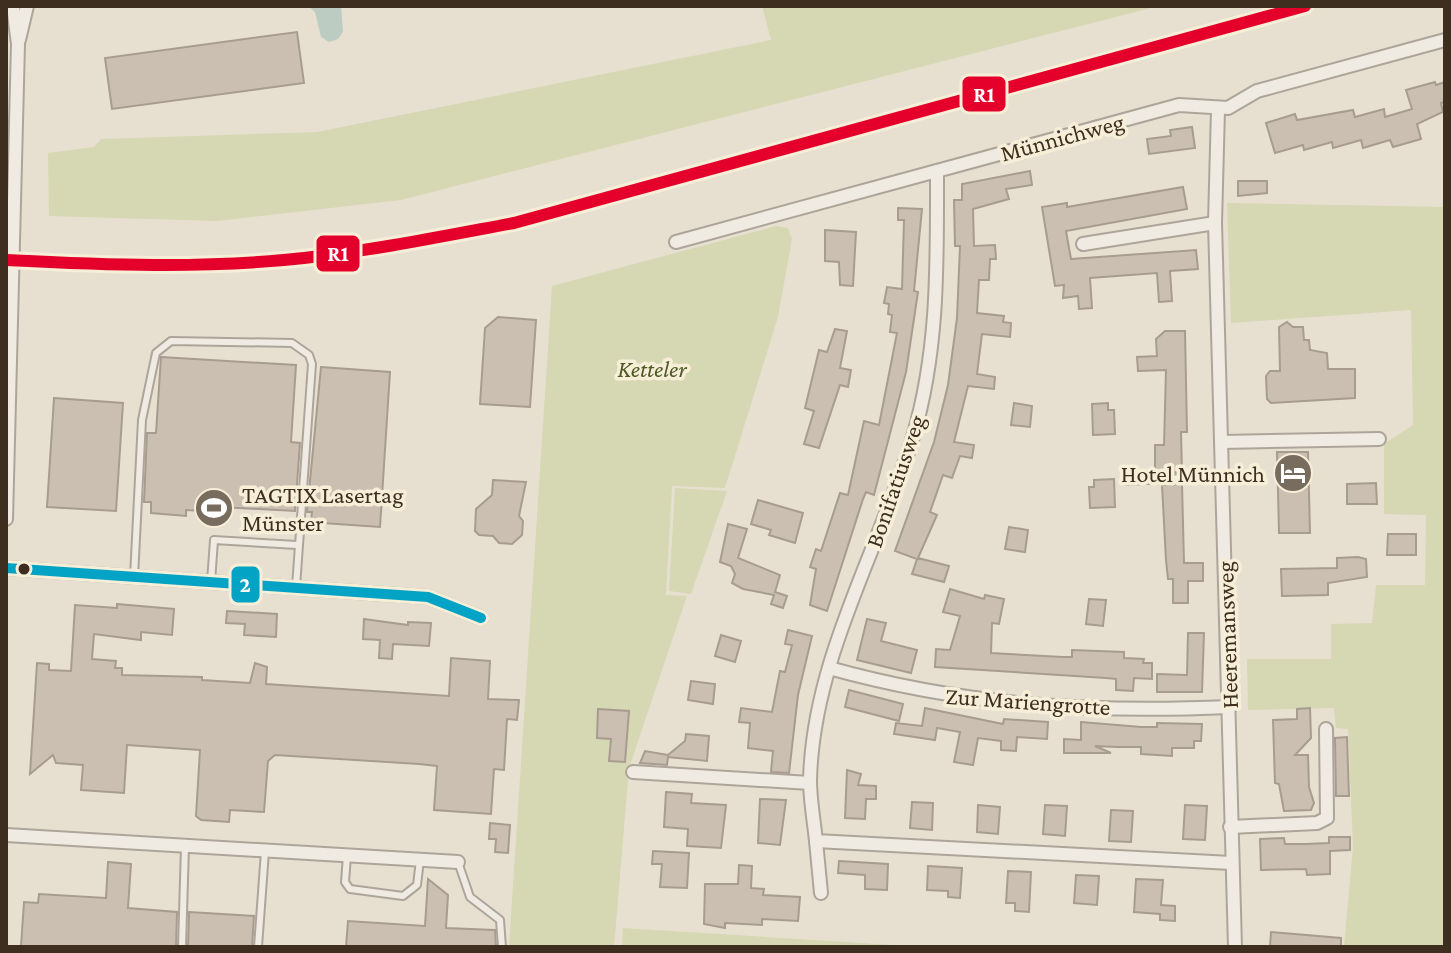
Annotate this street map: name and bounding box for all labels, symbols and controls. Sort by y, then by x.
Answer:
line badge: R1 [961,75,1007,113]
text: R1 [973,82,995,107]
street label: Münnichweg [997,107,1127,166]
line badge: R1 [315,234,361,273]
text: R1 [327,241,349,266]
park label: Ketteler [617,355,687,382]
street label: Bonifatiusweg [860,411,930,551]
hotel icon: Hotel Münnich [1272,452,1314,494]
place label: Hotel Münnich [1121,460,1265,487]
place label: TAGTIX Lasertag Münster [242,481,404,536]
sports icon: TAGTIX Lasertag Münster [193,487,235,529]
street label: Heeremansweg [1211,560,1243,709]
unlabelled marker [16,561,32,577]
line badge: 2 [230,565,261,604]
text: 2 [239,572,251,597]
street label: Zur Mariengrotte [945,682,1111,720]

